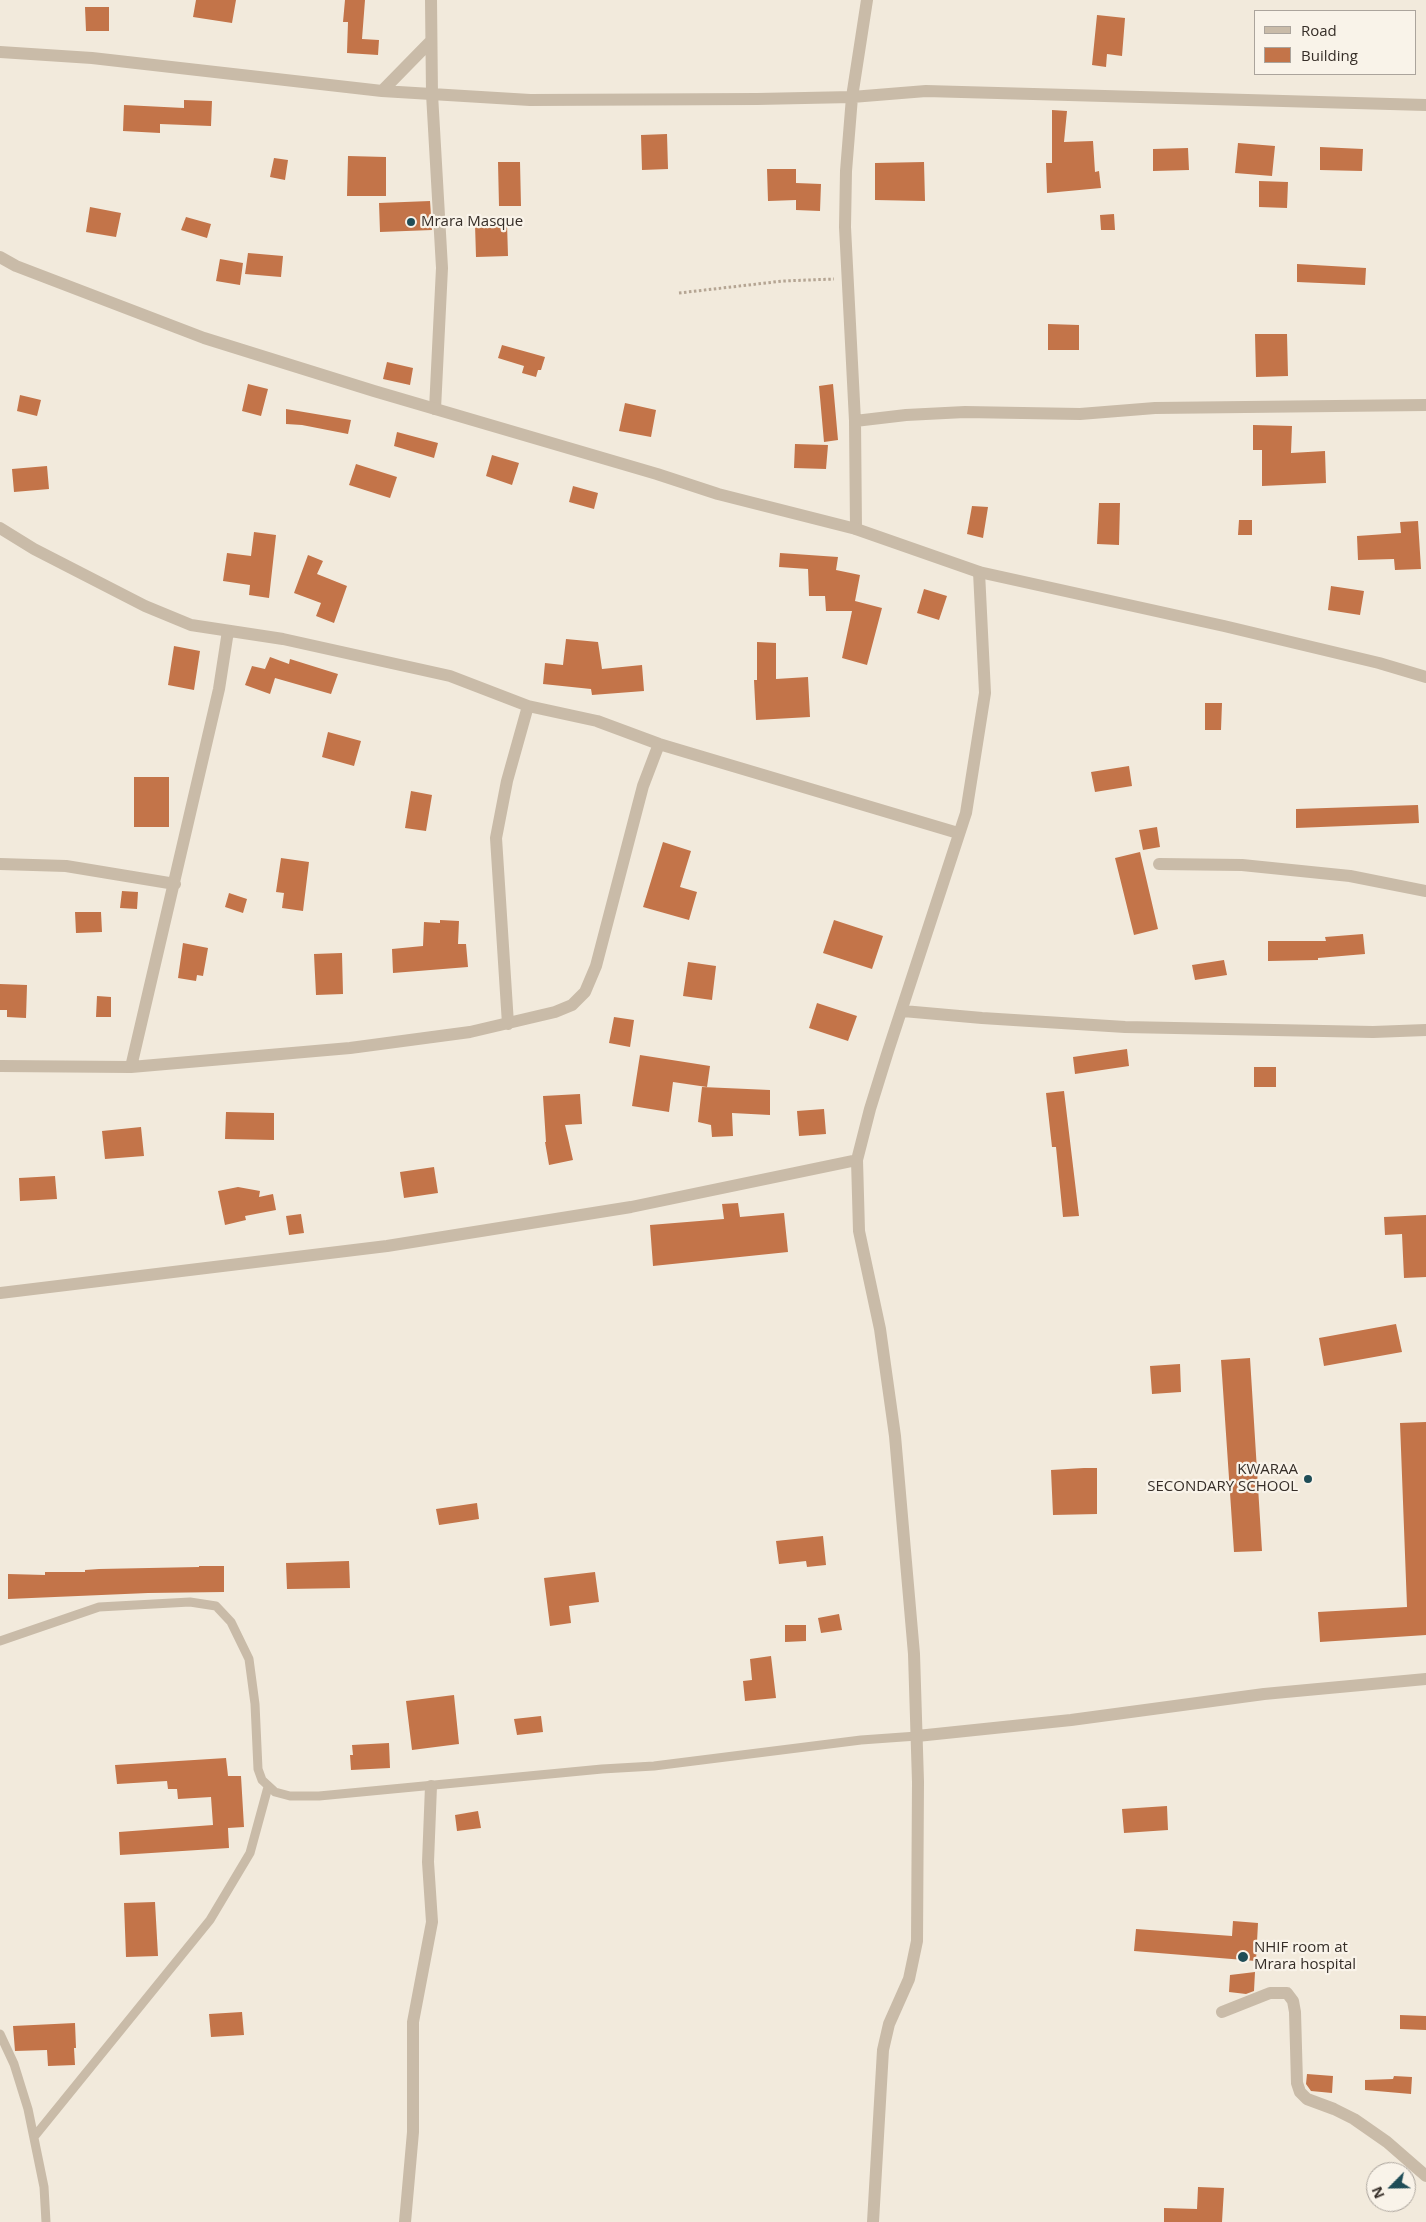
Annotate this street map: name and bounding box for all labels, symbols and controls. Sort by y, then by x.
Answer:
legend [1254,10,1416,75]
text: Road [1301,20,1337,40]
text: Building [1301,45,1358,65]
place label: Mrara Masque [421,213,523,231]
marker: Mrara Masque [405,216,417,228]
place label: KWARAA SECONDARY SCHOOL [1147,1461,1298,1496]
marker: KWARAA SECONDARY SCHOOL [1302,1473,1314,1485]
place label: NHIF room at Mrara hospital [1254,1939,1356,1974]
marker: NHIF room at Mrara hospital [1236,1950,1250,1964]
north arrow [1366,2162,1416,2212]
text: N [1367,2184,1389,2202]

